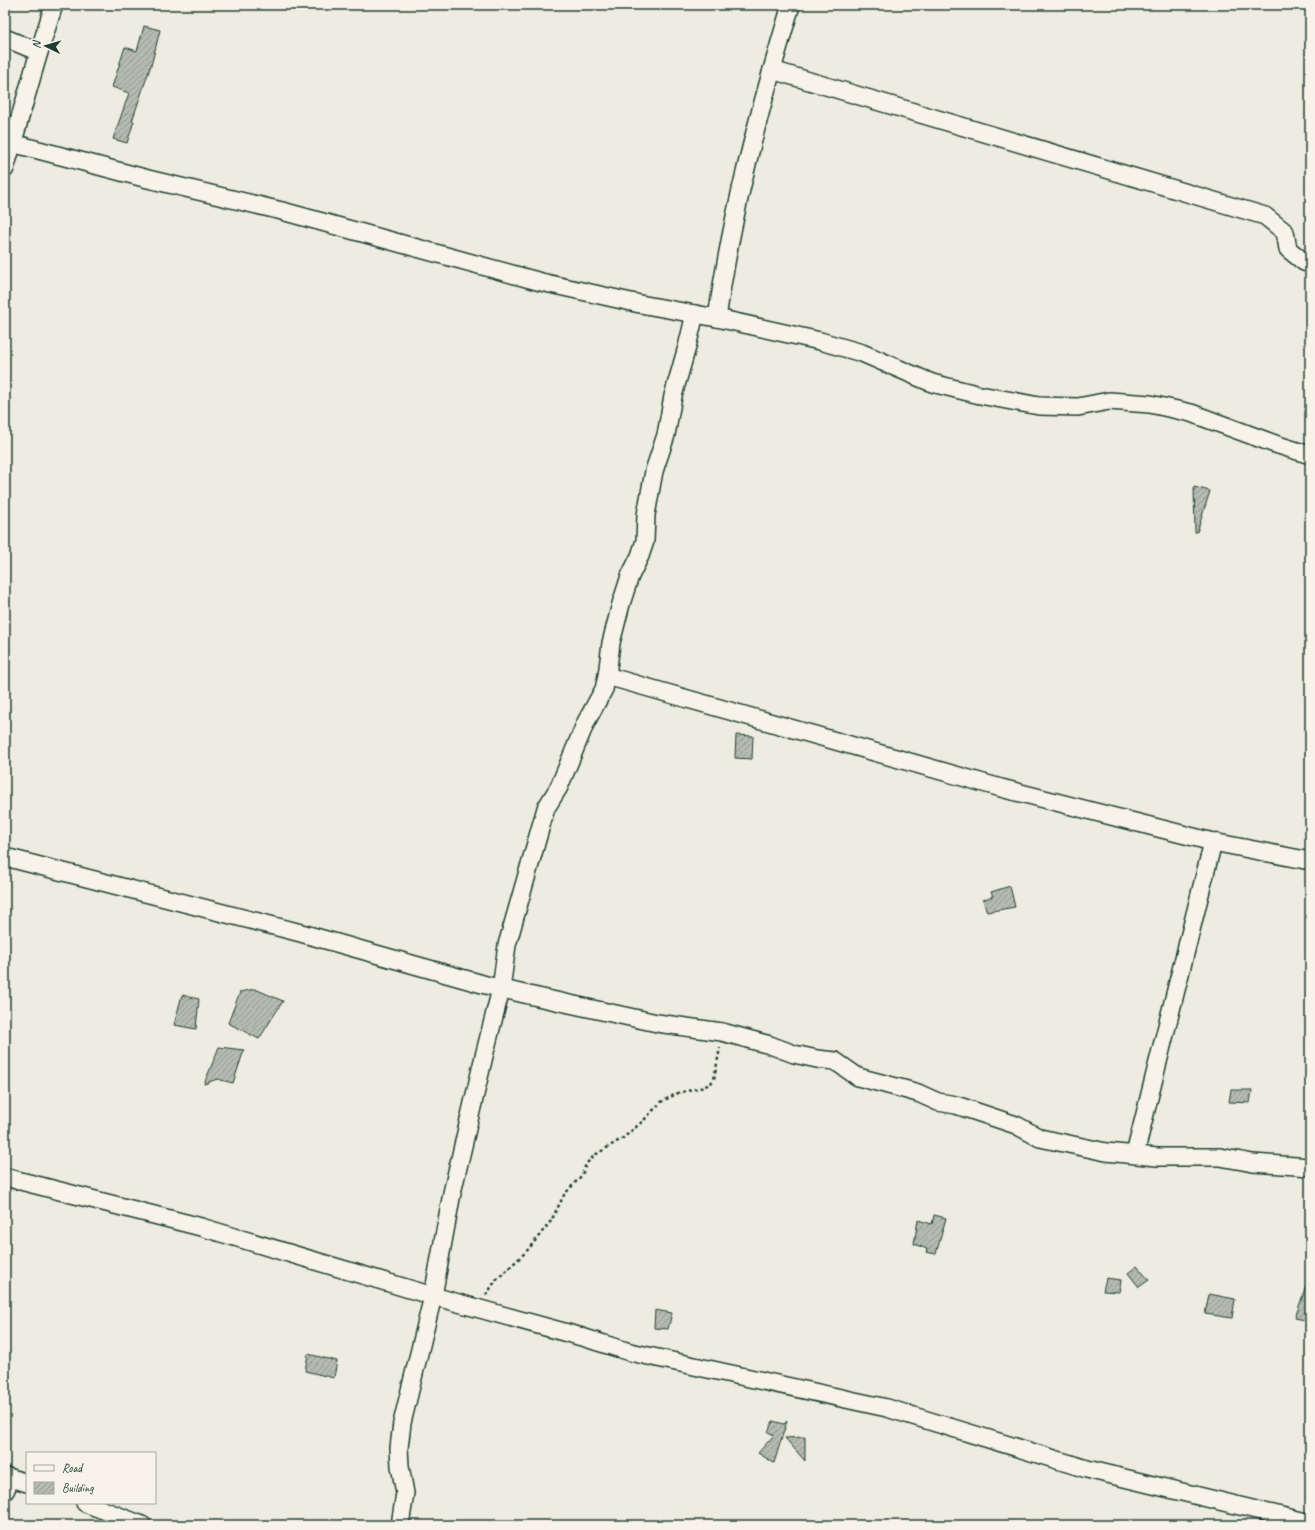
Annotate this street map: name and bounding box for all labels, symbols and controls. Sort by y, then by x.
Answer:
north arrow [26,26,66,66]
text: N [29,39,43,49]
legend [26,1452,156,1504]
text: Road [62,1460,84,1476]
text: Building [62,1480,94,1496]

